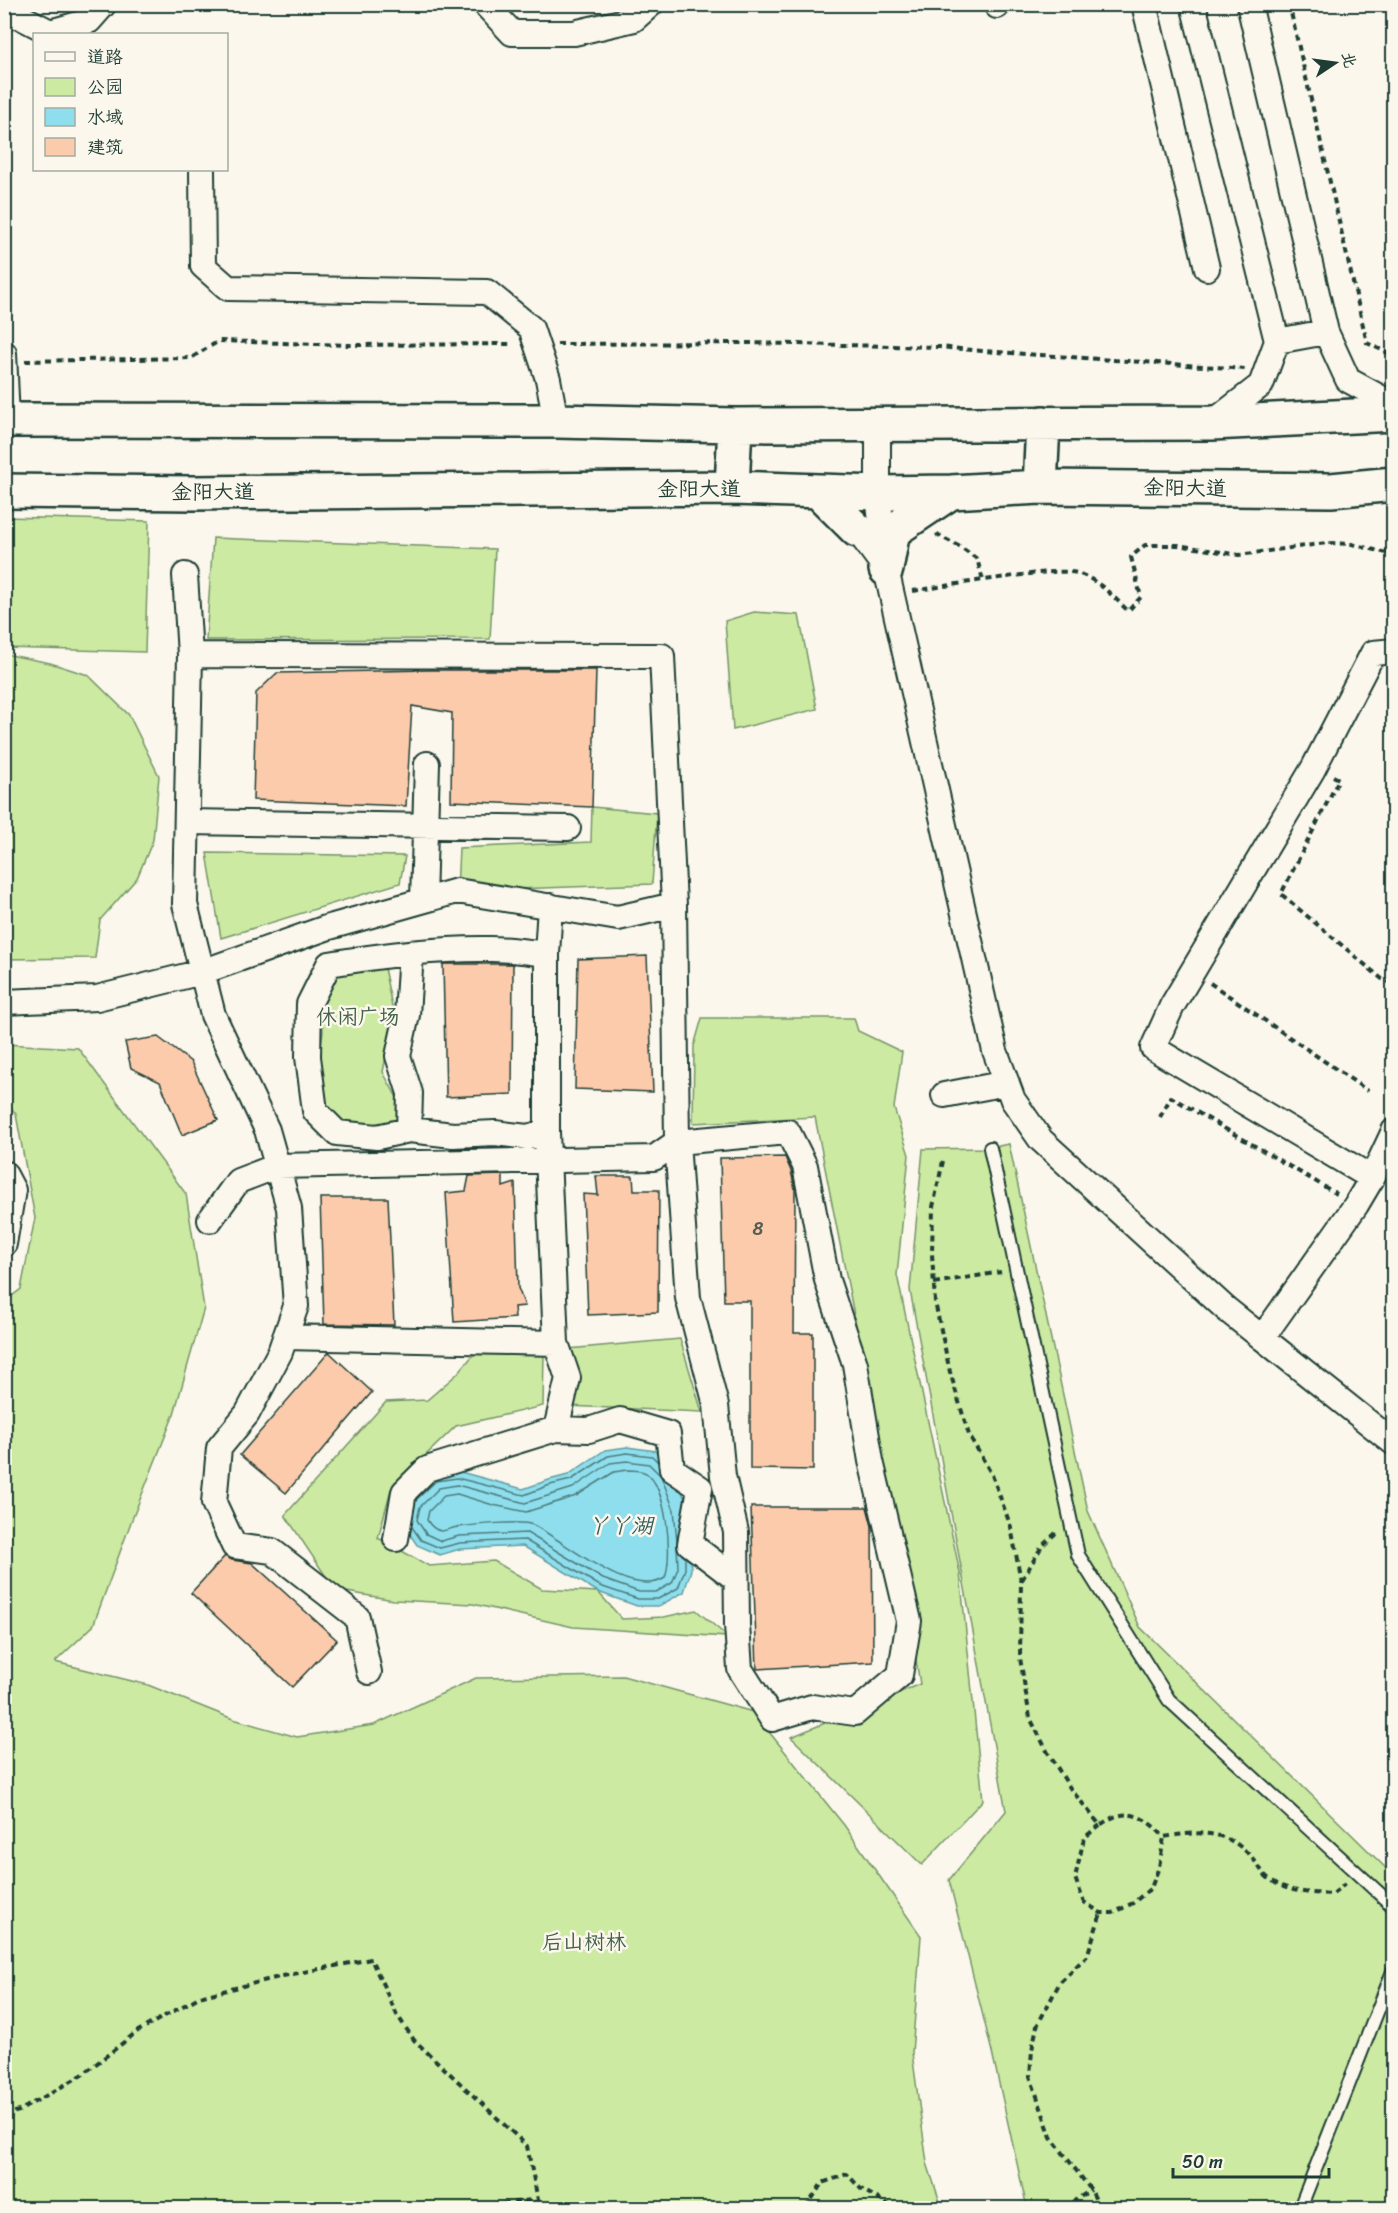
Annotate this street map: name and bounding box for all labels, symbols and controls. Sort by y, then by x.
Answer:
legend [33,33,228,171]
north arrow [1305,33,1365,93]
text: 道路 [87,41,123,73]
text: 北 [1333,49,1365,71]
text: 公园 [87,71,123,103]
text: 水域 [87,101,123,133]
text: 建筑 [87,131,123,163]
street label: 金阳大道 [1143,468,1227,508]
street label: 金阳大道 [657,470,741,508]
street label: 金阳大道 [171,473,255,511]
park label: 休闲广场 [316,998,400,1036]
house number: 8 [753,1213,764,1245]
water label: 丫丫湖 [587,1506,655,1545]
park label: 后山树林 [542,1923,626,1961]
scale bar [1173,2141,1329,2179]
text: 50 m [1182,2146,1223,2178]

